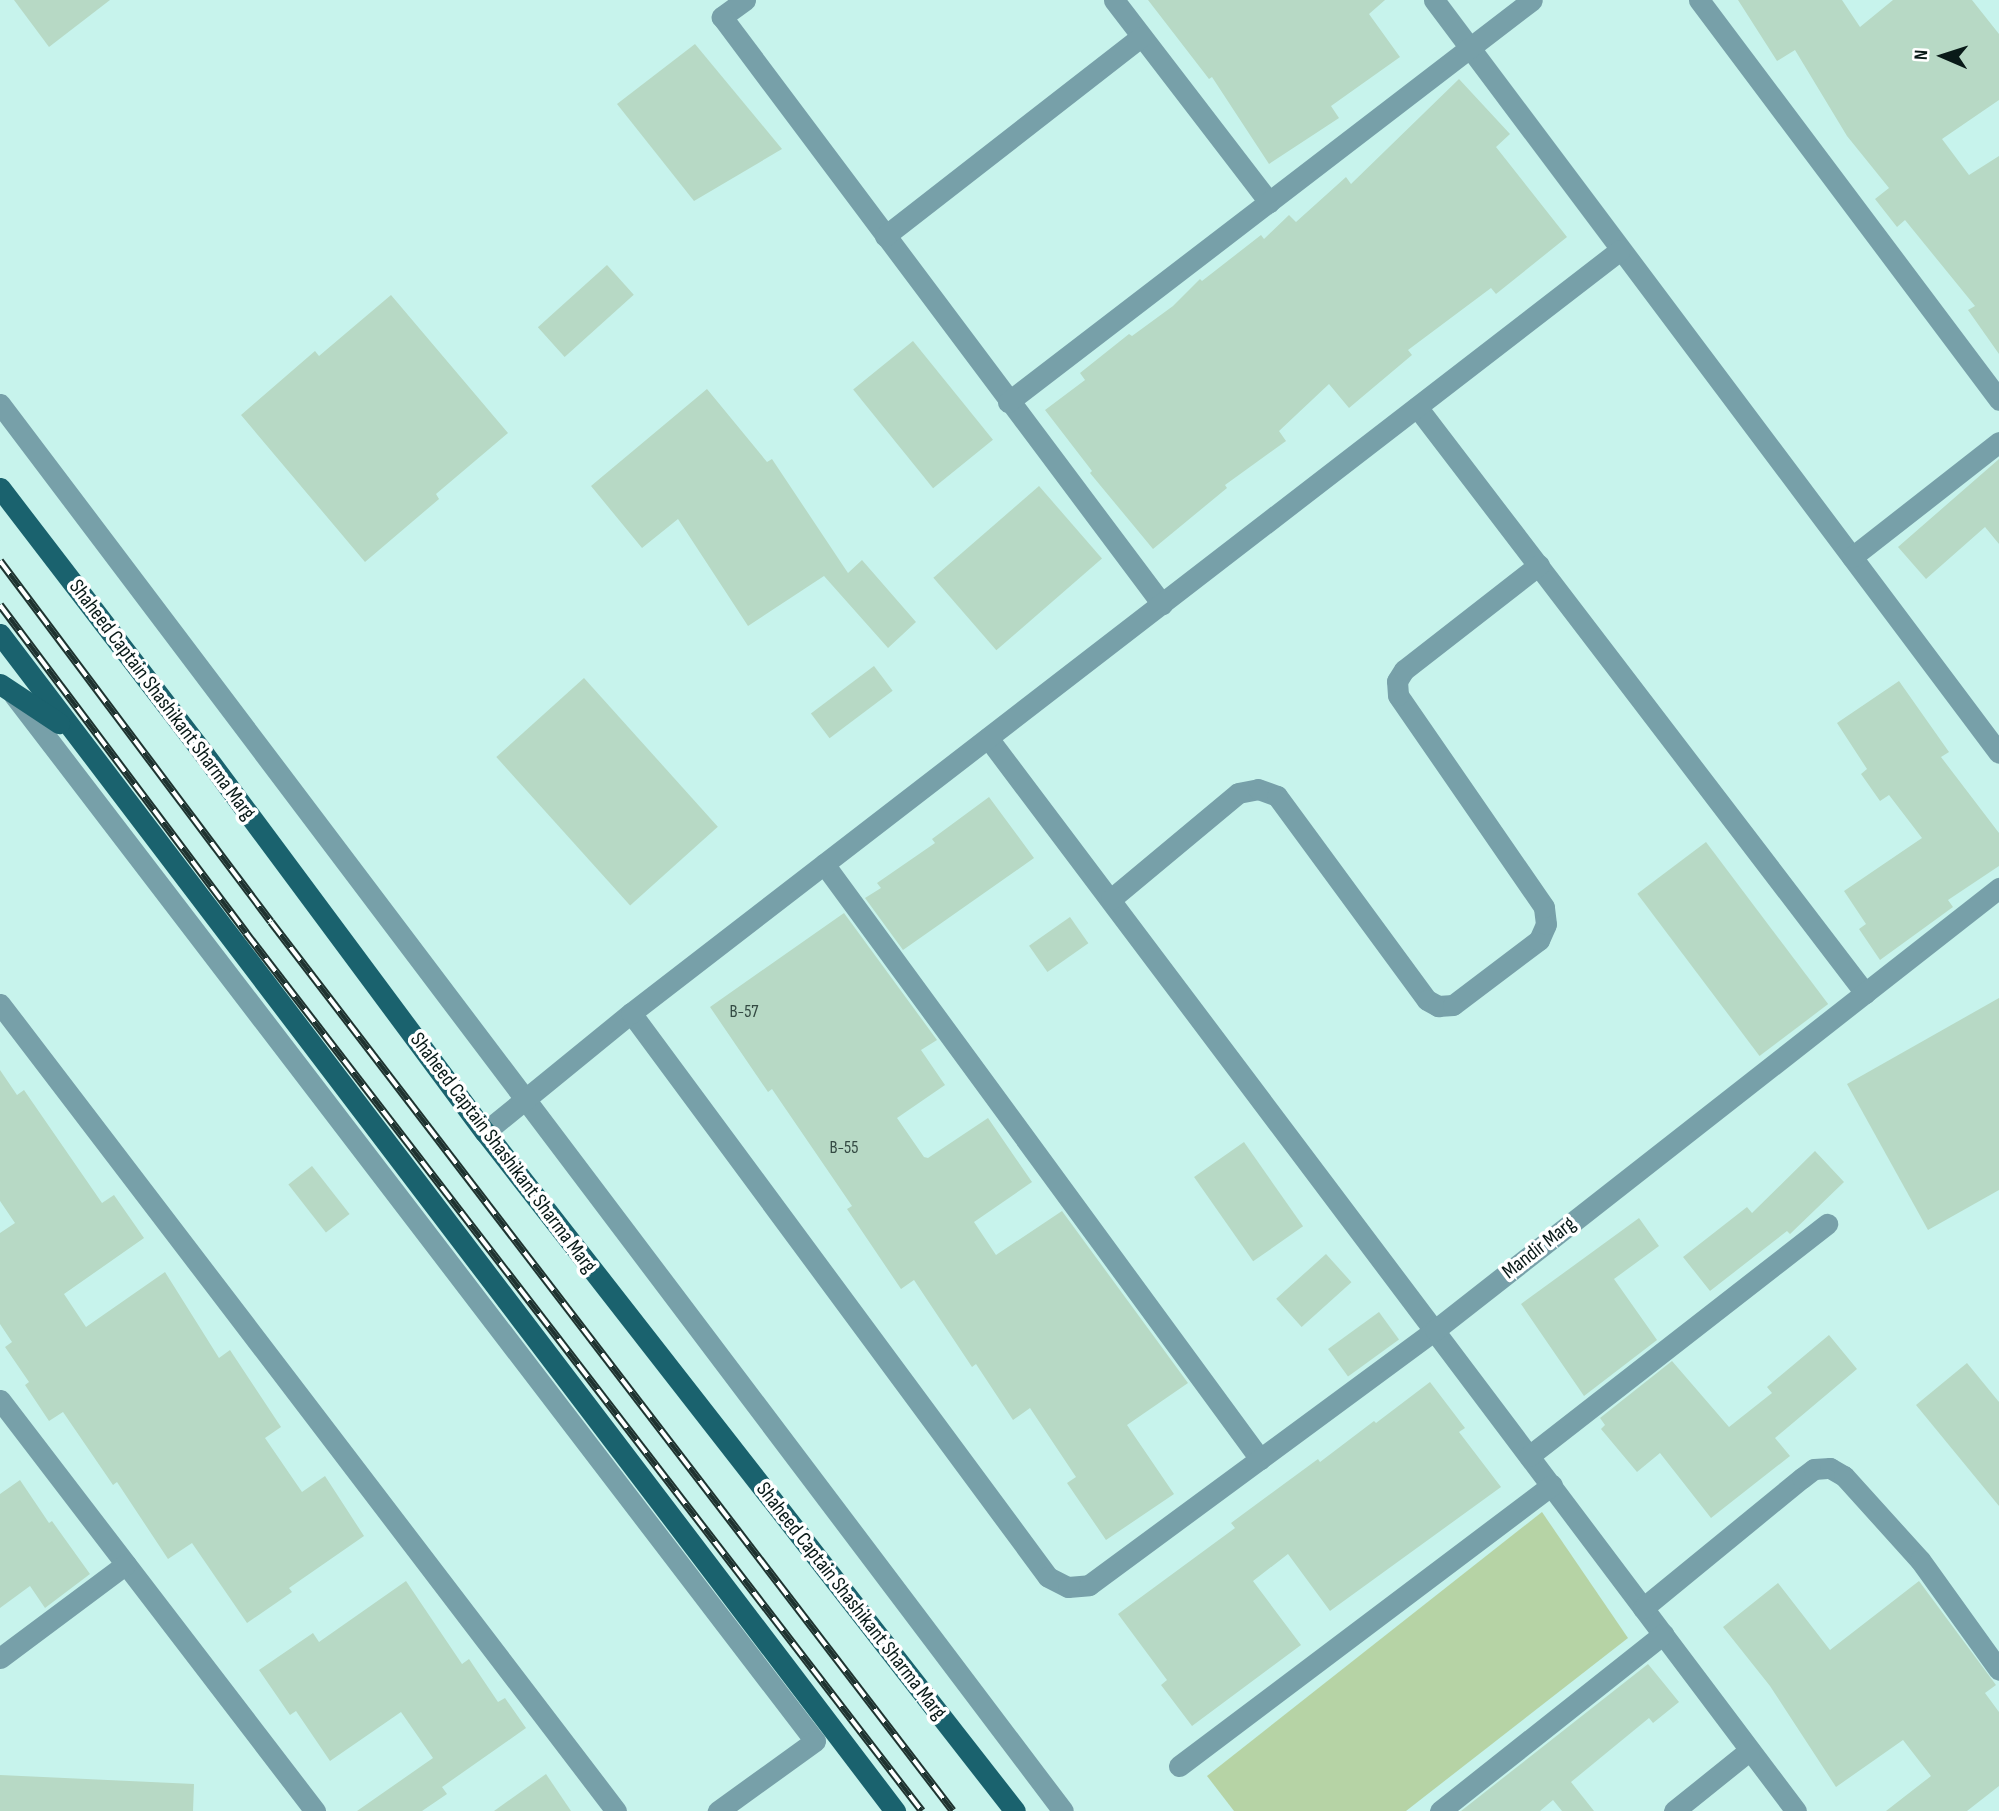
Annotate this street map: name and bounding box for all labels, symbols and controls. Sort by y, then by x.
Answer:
north arrow [1908,21,1978,91]
text: N [1910,49,1933,61]
street label: Shaheed Captain Shashikant Sharma Marg [63,575,261,825]
house number: B-57 [730,1001,758,1023]
street label: Shaheed Captain Shashikant Sharma Marg [404,1028,602,1278]
house number: B-55 [829,1137,859,1159]
street label: Mandir Marg [1497,1212,1581,1284]
street label: Shaheed Captain Shashikant Sharma Marg [751,1477,951,1725]

